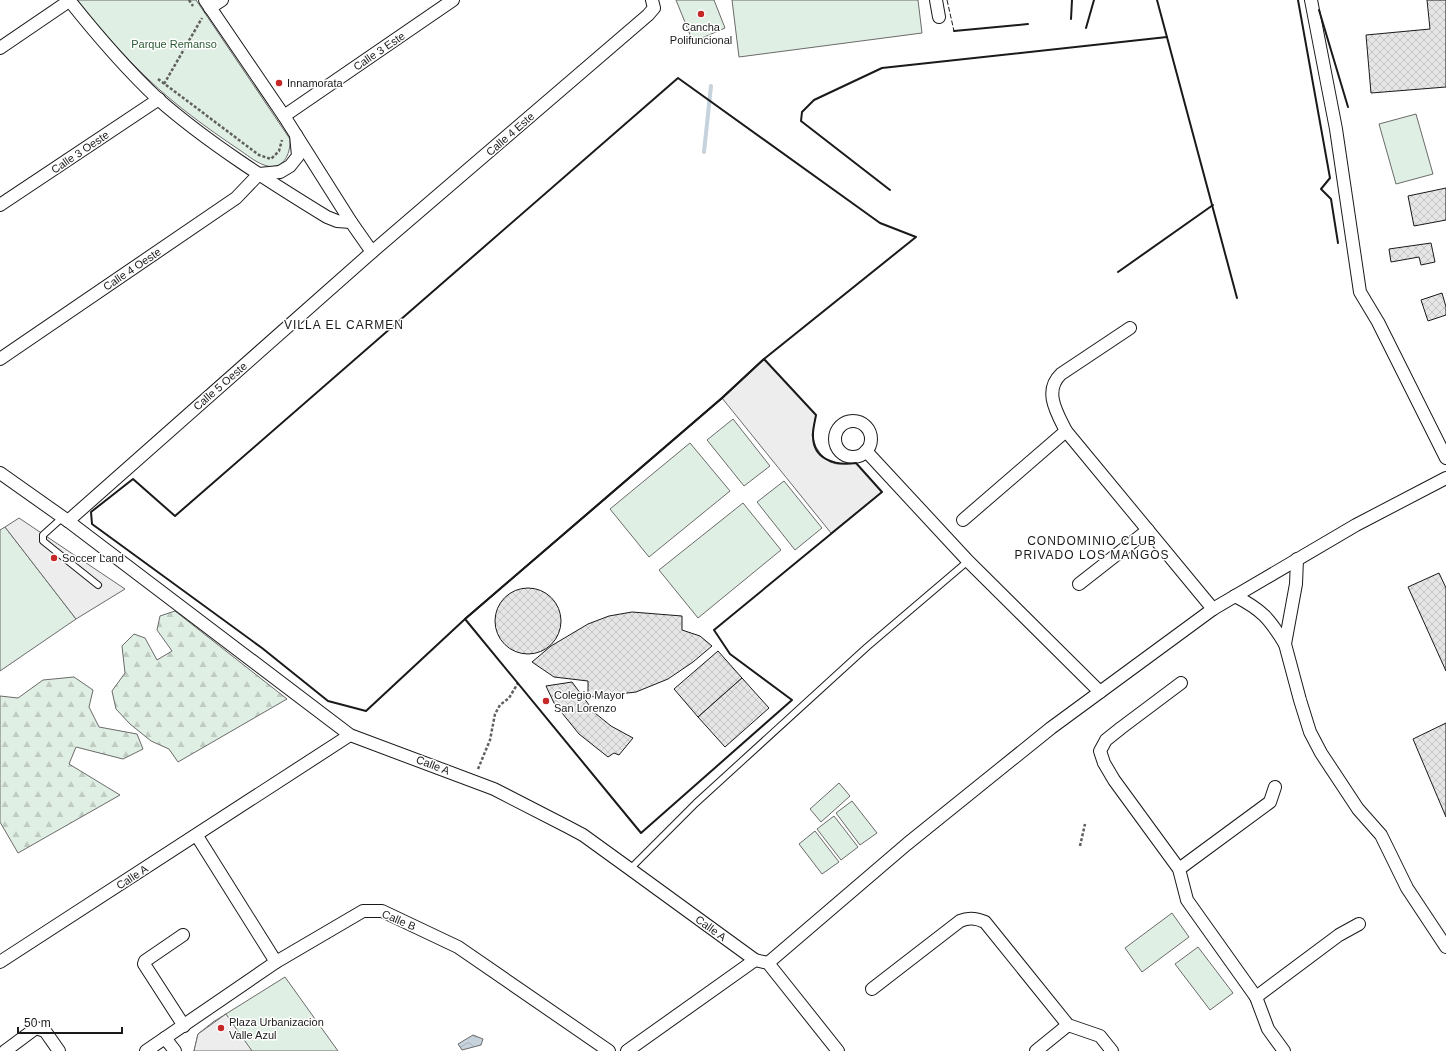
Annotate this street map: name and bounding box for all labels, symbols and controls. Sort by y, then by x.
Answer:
marker: Cancha Polifuncional [696,9,706,19]
place label: Cancha Polifuncional [670,21,732,46]
street label: Calle 3 Este [351,29,407,73]
park label: Parque Remanso [131,38,217,50]
place label: Innamorata [287,77,344,89]
marker: Innamorata [274,78,284,88]
street label: Calle 4 Este [484,110,536,158]
street label: Calle 3 Oeste [49,128,111,176]
street label: Calle 4 Oeste [101,245,163,293]
district label: VILLA EL CARMEN [284,318,404,332]
street label: Calle 5 Oeste [191,360,249,412]
district label: CONDOMINIO CLUB PRIVADO LOS MANGOS [1014,534,1170,562]
place label: Soccer Land [62,552,124,564]
marker: Soccer Land [49,553,59,563]
place label: Colegio Mayor San Lorenzo [554,689,625,714]
marker: Colegio Mayor San Lorenzo [541,696,551,706]
street label: Calle A [415,753,452,777]
street label: Calle A [114,862,150,892]
street label: Calle B [380,908,418,932]
street label: Calle A [693,913,729,943]
scale bar [18,1009,122,1035]
text: 50 m [24,1016,51,1030]
place label: Plaza Urbanizacion Valle Azul [229,1016,324,1041]
marker: Plaza Urbanizacion Valle Azul [216,1023,226,1033]

